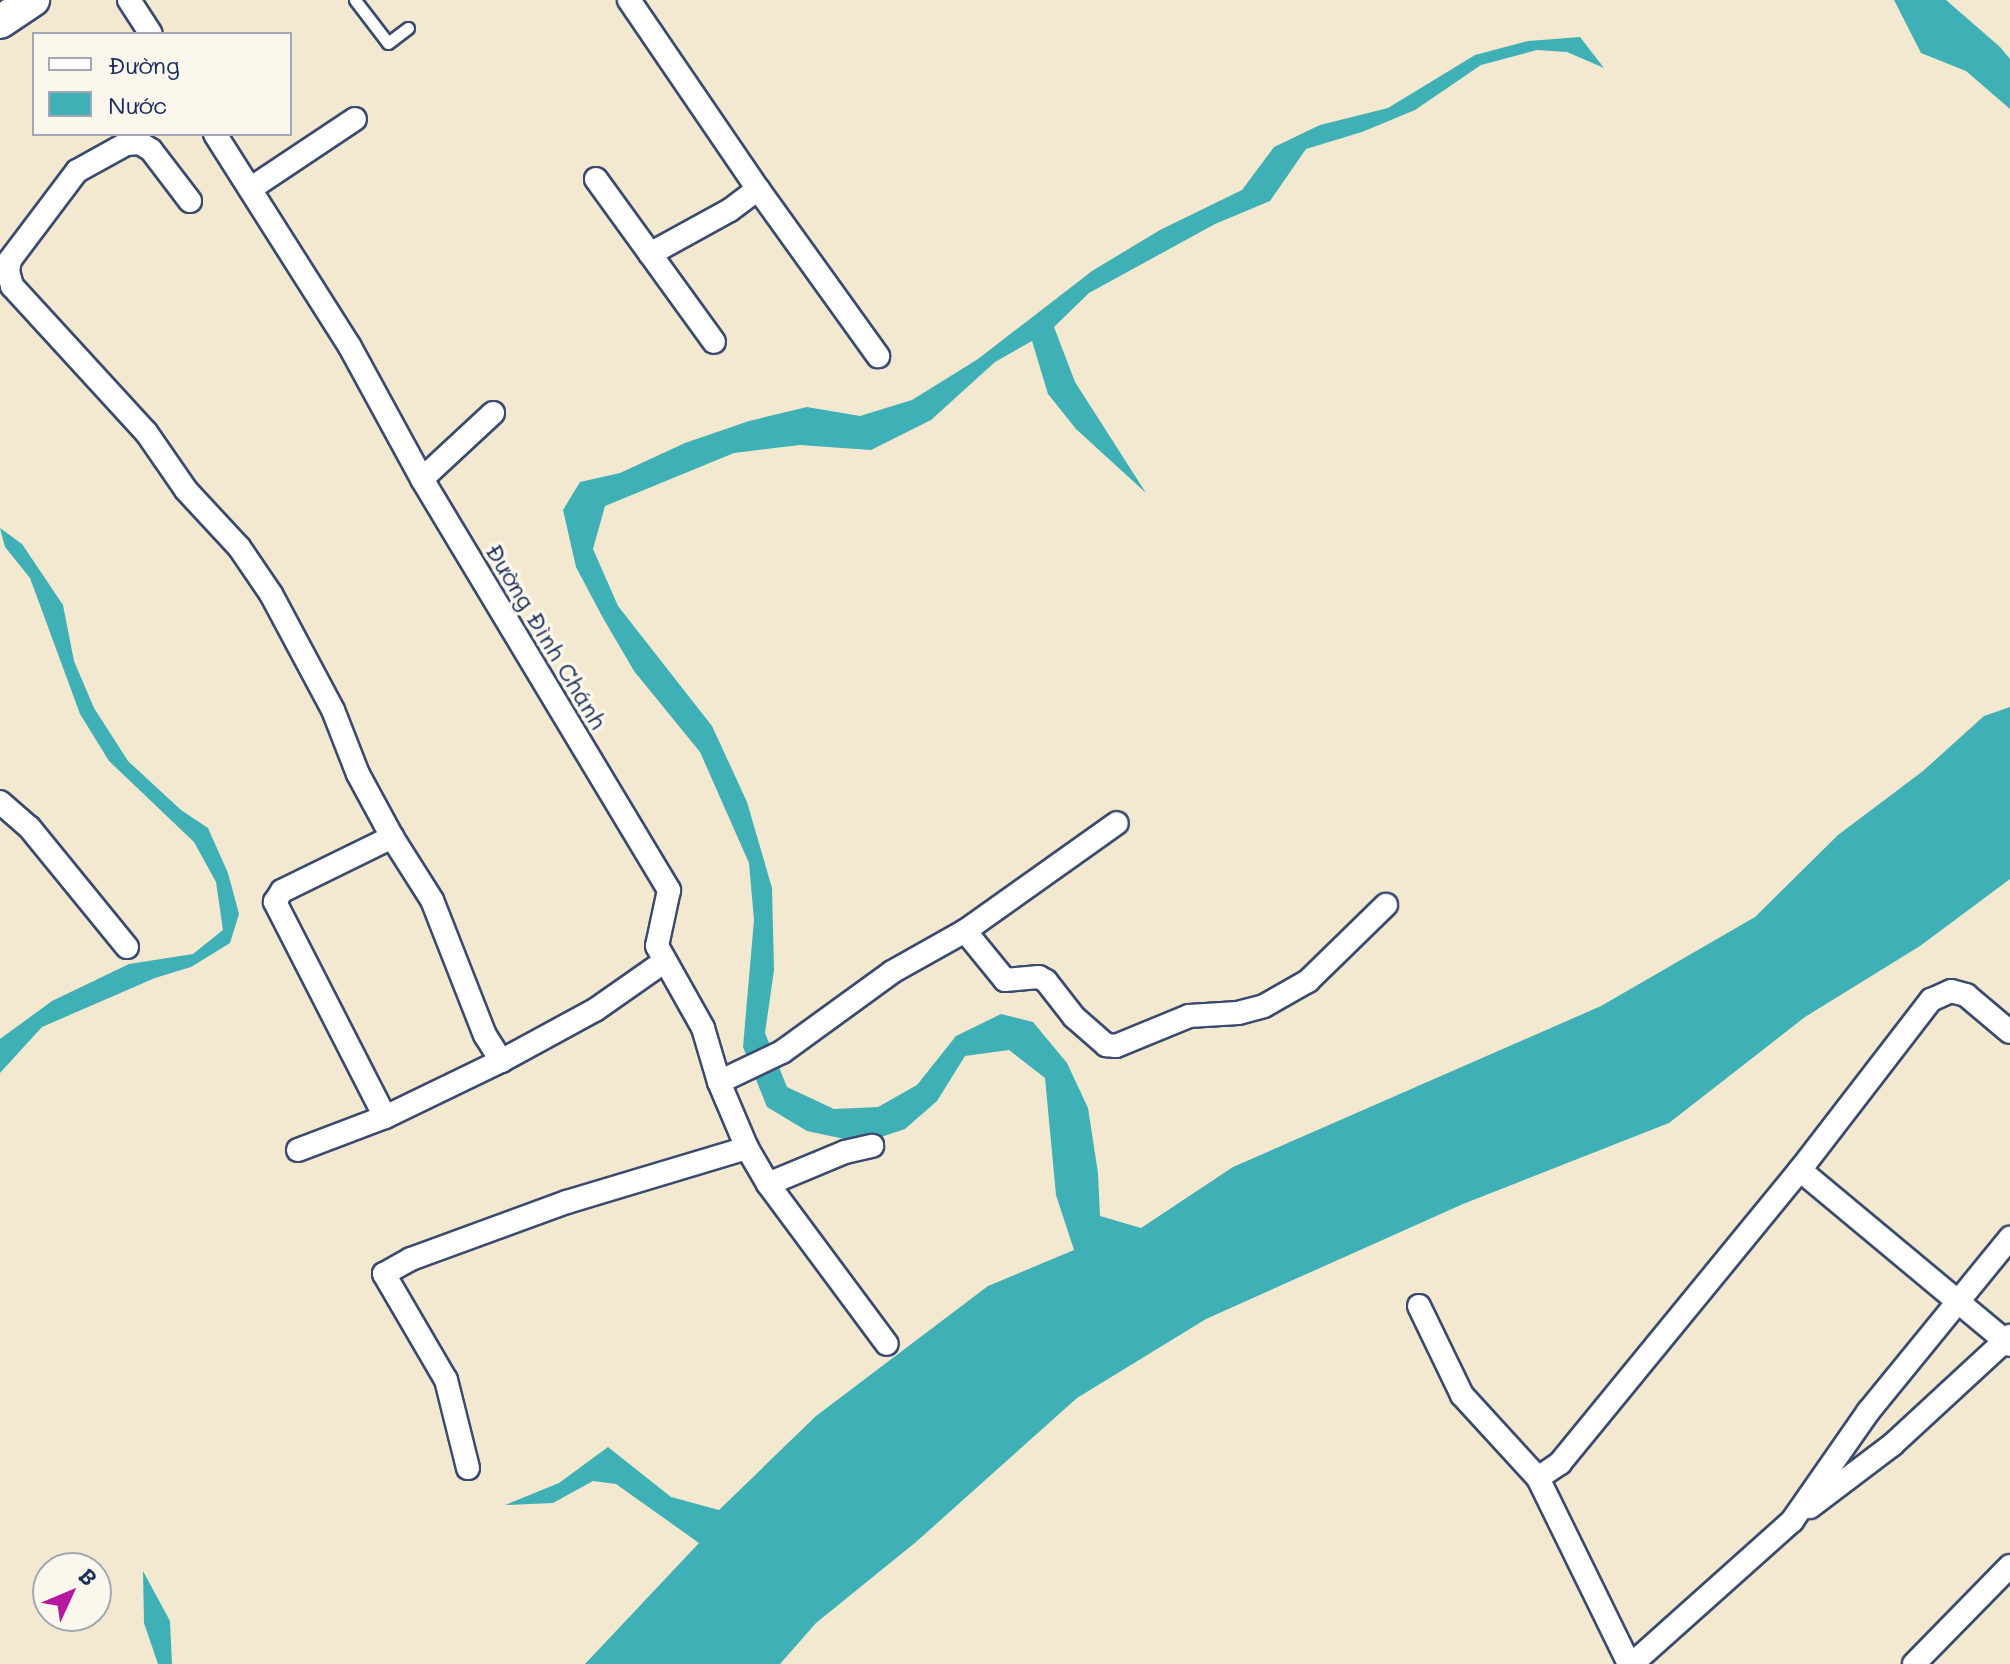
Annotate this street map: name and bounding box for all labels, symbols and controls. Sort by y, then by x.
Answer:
legend [32,32,292,136]
text: Đường [108,49,180,80]
text: Nước [108,89,167,120]
street label: Đường Đình Chánh [480,538,614,734]
north arrow [32,1552,112,1632]
text: B [73,1561,104,1592]

